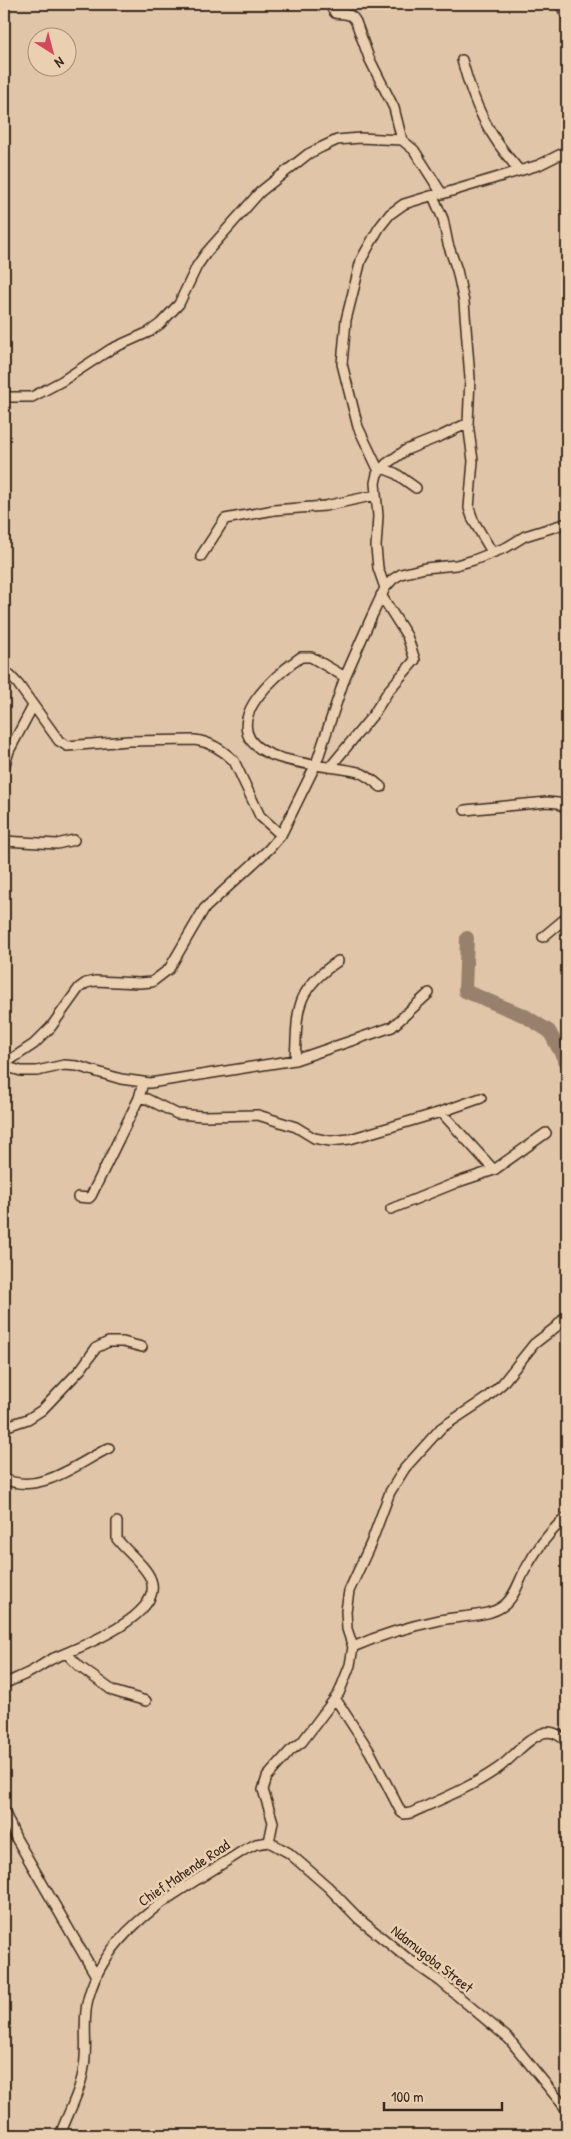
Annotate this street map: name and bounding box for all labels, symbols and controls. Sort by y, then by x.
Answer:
north arrow [28,28,78,78]
text: N [51,53,69,73]
street label: Chief Mahende Road [134,1834,234,1911]
street label: Ndamugoba Street [387,1920,478,1998]
scale bar [384,2079,501,2111]
text: 100 m [391,2086,424,2107]

